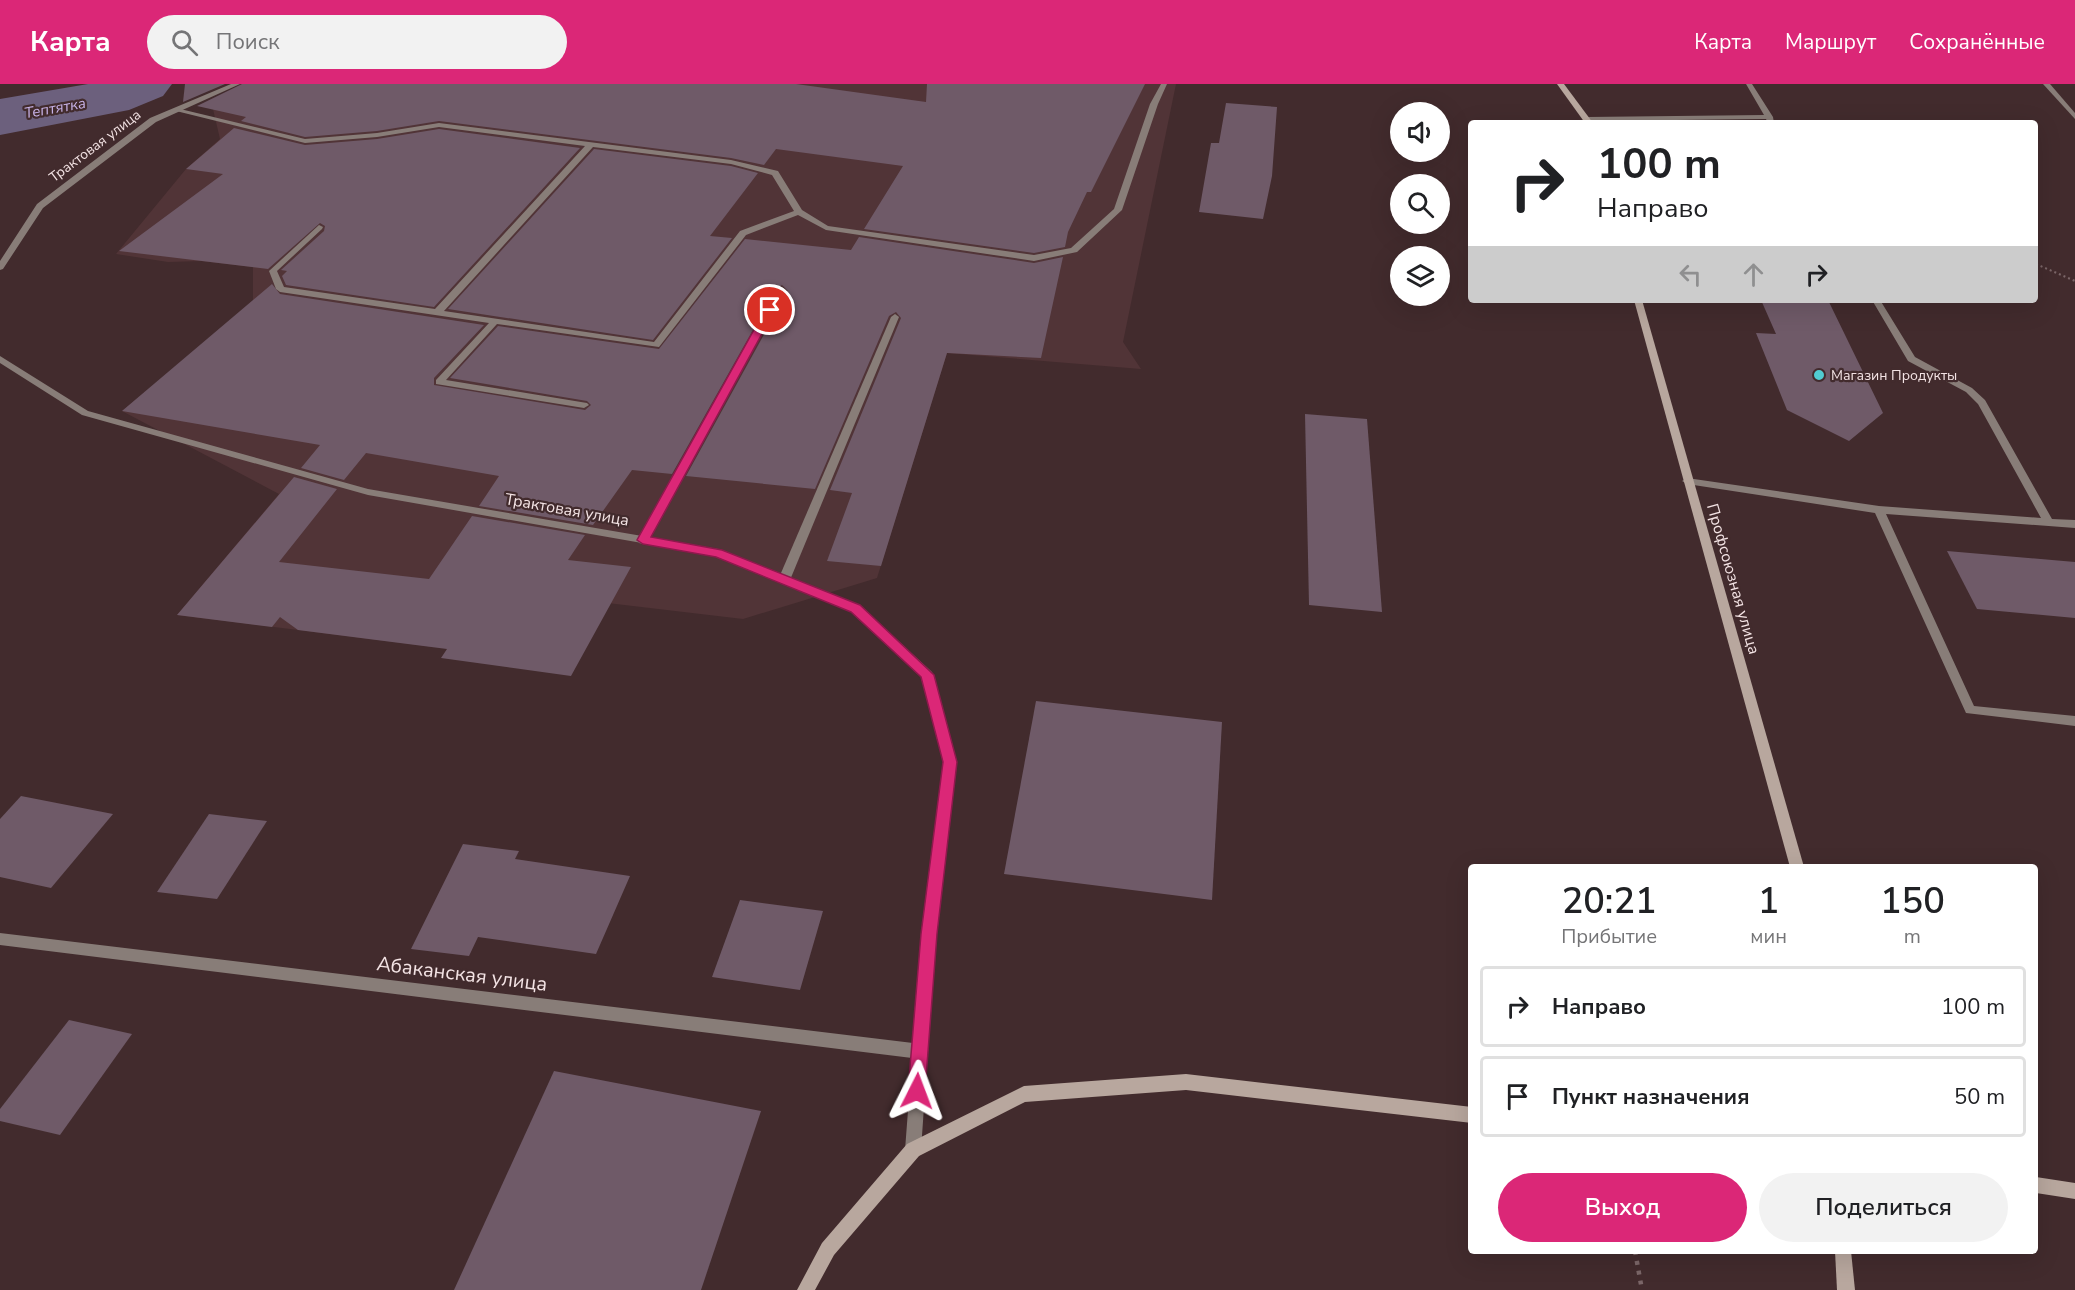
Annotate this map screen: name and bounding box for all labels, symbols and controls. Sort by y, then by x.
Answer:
search box [147,15,567,69]
text: Карта [30,23,111,61]
icon: search [168,26,201,59]
text: Поиск [216,27,280,57]
text: Карта [1694,28,1752,56]
text: Маршрут [1785,28,1876,56]
text: Сохранённые [1909,28,2045,56]
water label: Тептятка [23,93,87,123]
map controls [1390,102,1450,306]
button: sound [1390,102,1450,162]
street label: Трактовая улица [45,105,145,187]
text: 100 m [1597,136,1721,193]
icon: right [1498,144,1576,222]
button: search [1390,174,1450,234]
text: Направо [1597,190,1708,227]
button: layers [1390,246,1450,306]
icon: left [1674,258,1707,291]
icon: ahead [1737,258,1770,291]
icon: right [1800,258,1833,291]
pin [744,284,795,335]
icon: arrive [753,293,786,326]
place label: Магазин Продукты [1831,366,1957,385]
marker: Магазин Продукты [1812,368,1826,382]
street label: Трактовая улица [503,488,631,532]
street label: Профсоюзная улица [1701,501,1765,657]
text: 20:21 [1562,877,1657,926]
text: 1 [1758,877,1779,926]
text: 150 [1880,877,1945,926]
text: Прибытие [1561,923,1657,950]
text: мин [1750,923,1787,950]
text: m [1904,923,1921,950]
street label: Абаканская улица [375,950,549,998]
icon: right [1501,990,1534,1023]
text: Направо [1552,992,1646,1022]
text: 100 m [1941,992,2005,1022]
position arrow [885,1059,949,1123]
icon: arrive [1501,1080,1534,1113]
text: Пункт назначения [1552,1082,1750,1112]
text: 50 m [1954,1082,2005,1112]
button: Выход [1498,1173,1747,1242]
button: Поделиться [1759,1173,2008,1242]

